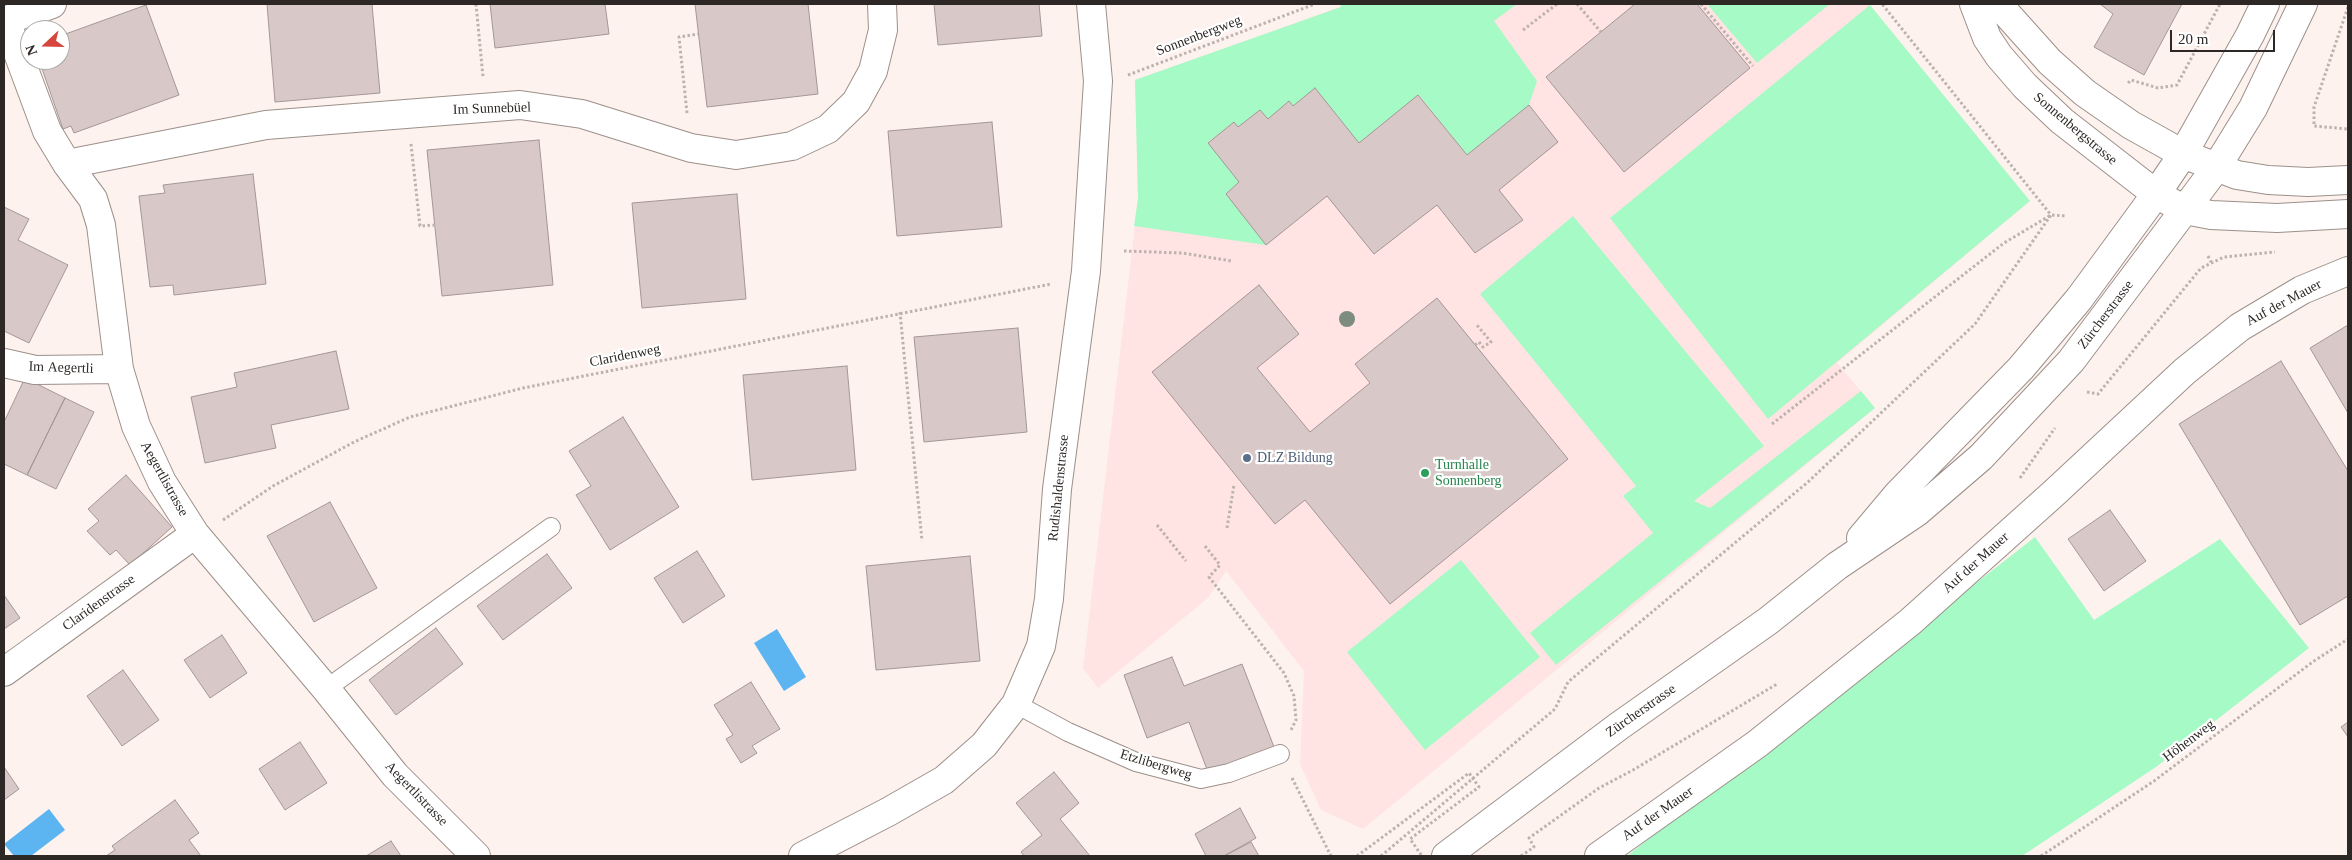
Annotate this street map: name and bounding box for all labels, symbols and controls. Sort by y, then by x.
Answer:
street label: Sonnenbergweg [1154,12,1244,60]
north arrow [20,20,70,70]
scale bar [2172,20,2277,52]
text: 20 m [2178,31,2208,47]
text: N [23,43,40,58]
street label: Sonnenbergstrasse [2030,89,2120,169]
street label: Im Sunnebüel [453,99,531,119]
street label: Auf der Mauer [2243,276,2325,330]
street label: Zürcherstrasse [2075,277,2137,353]
street label: Claridenweg [588,341,662,371]
street label: Im Aegertli [28,358,94,378]
street label: Rudishaldenstrasse [1045,434,1073,542]
street label: Aegertlistrasse [136,439,192,519]
place label: DLZ Bildung [1257,450,1333,466]
marker: DLZ Bildung [1241,452,1253,464]
place label: Turnhalle Sonnenberg [1435,457,1502,490]
marker: Turnhalle Sonnenberg [1419,467,1431,479]
street label: Auf der Mauer [1939,529,2013,597]
street label: Claridenstrasse [59,571,139,635]
street label: Zürcherstrasse [1603,681,1679,741]
street label: Höhenweg [2160,716,2218,766]
street label: Etzlibergweg [1118,746,1194,784]
street label: Aegertlistrasse [381,758,451,830]
street label: Auf der Mauer [1619,783,1697,845]

